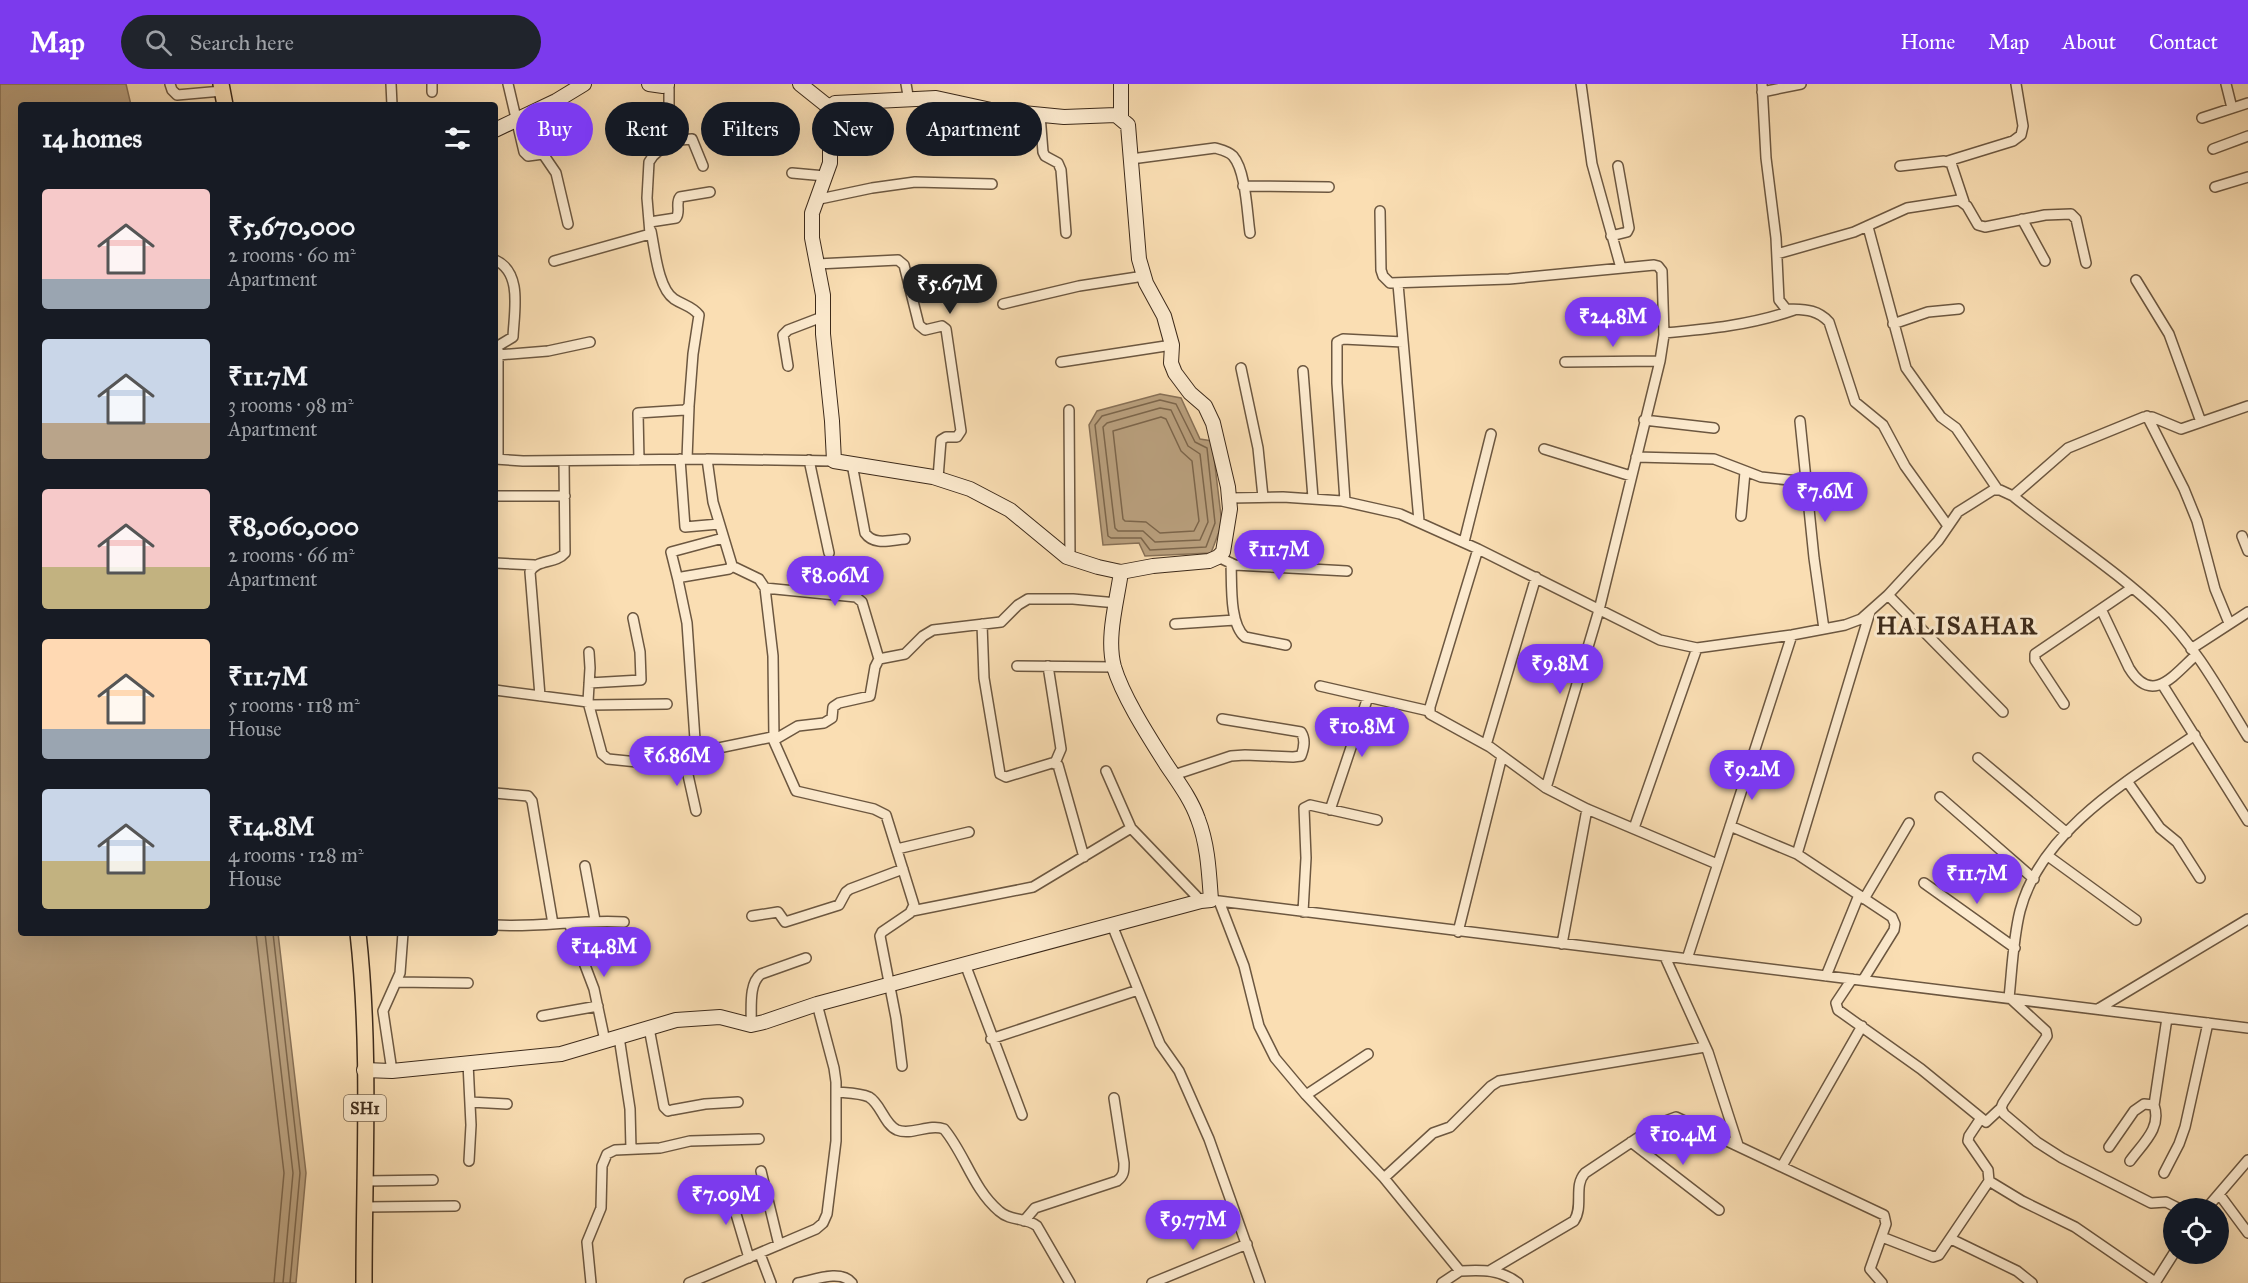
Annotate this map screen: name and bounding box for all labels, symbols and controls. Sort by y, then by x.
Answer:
search box [121,15,541,69]
text: Map [30,25,85,60]
icon: search [142,26,175,59]
text: Search here [190,29,294,56]
text: Home [1900,29,1955,55]
text: Map [1988,29,2029,55]
text: About [2062,29,2116,55]
text: Contact [2149,29,2218,55]
chip: Buy [516,102,593,156]
chip: Rent [605,102,689,156]
chip: Filters [701,102,800,156]
chip: New [812,102,894,156]
chip: Apartment [906,102,1042,156]
text: 14 homes [42,122,142,154]
icon: filters [441,122,474,155]
text: ₹5,670,000 [228,210,355,242]
icon: home [90,213,162,285]
text: 2 rooms · 60 m² [228,243,356,267]
pin: ₹5.67M [901,264,999,315]
text: Apartment [228,267,317,291]
text: ₹5.67M [917,271,983,295]
pin: ₹24.8M [1564,297,1662,348]
text: ₹24.8M [1579,304,1647,328]
text: ₹11.7M [228,360,308,392]
icon: home [90,363,162,435]
text: 3 rooms · 98 m² [228,393,353,417]
text: Apartment [228,417,317,441]
pin: ₹7.6M [1783,472,1867,523]
text: ₹7.6M [1797,479,1853,503]
text: ₹8,060,000 [228,510,359,542]
icon: home [90,513,162,585]
pin: ₹11.7M [1230,530,1328,581]
text: ₹11.7M [1248,537,1310,561]
text: 2 rooms · 66 m² [228,543,354,567]
pin: ₹8.06M [786,556,884,607]
text: ₹8.06M [801,563,869,587]
text: Apartment [228,567,317,591]
district label: HALISAHAR [1876,611,2038,641]
pin: ₹9.8M [1518,644,1602,695]
text: ₹9.8M [1531,651,1589,675]
text: ₹11.7M [228,660,308,692]
icon: home [90,663,162,735]
text: 5 rooms · 118 m² [228,693,360,717]
pin: ₹10.8M [1313,707,1411,758]
text: ₹10.8M [1329,714,1395,738]
text: House [228,717,282,741]
pin: ₹6.86M [628,736,726,787]
text: ₹6.86M [643,743,711,767]
pin: ₹9.2M [1710,750,1794,801]
text: ₹9.2M [1724,757,1780,781]
text: ₹14.8M [228,810,314,842]
icon: home [90,813,162,885]
text: 4 rooms · 128 m² [228,843,364,867]
pin: ₹11.7M [1928,854,2026,905]
text: ₹11.7M [1946,861,2008,885]
text: House [228,867,282,891]
pin: ₹14.8M [555,927,653,978]
text: ₹14.8M [571,934,637,958]
road number: SH1 [344,1095,386,1121]
pin: ₹10.4M [1634,1115,1732,1166]
text: ₹10.4M [1650,1122,1717,1146]
pin: ₹7.09M [677,1175,775,1226]
text: ₹7.09M [691,1182,761,1206]
map controls [2163,1198,2229,1264]
button: locate [2163,1198,2229,1264]
pin: ₹9.77M [1144,1200,1242,1251]
text: ₹9.77M [1159,1207,1227,1231]

